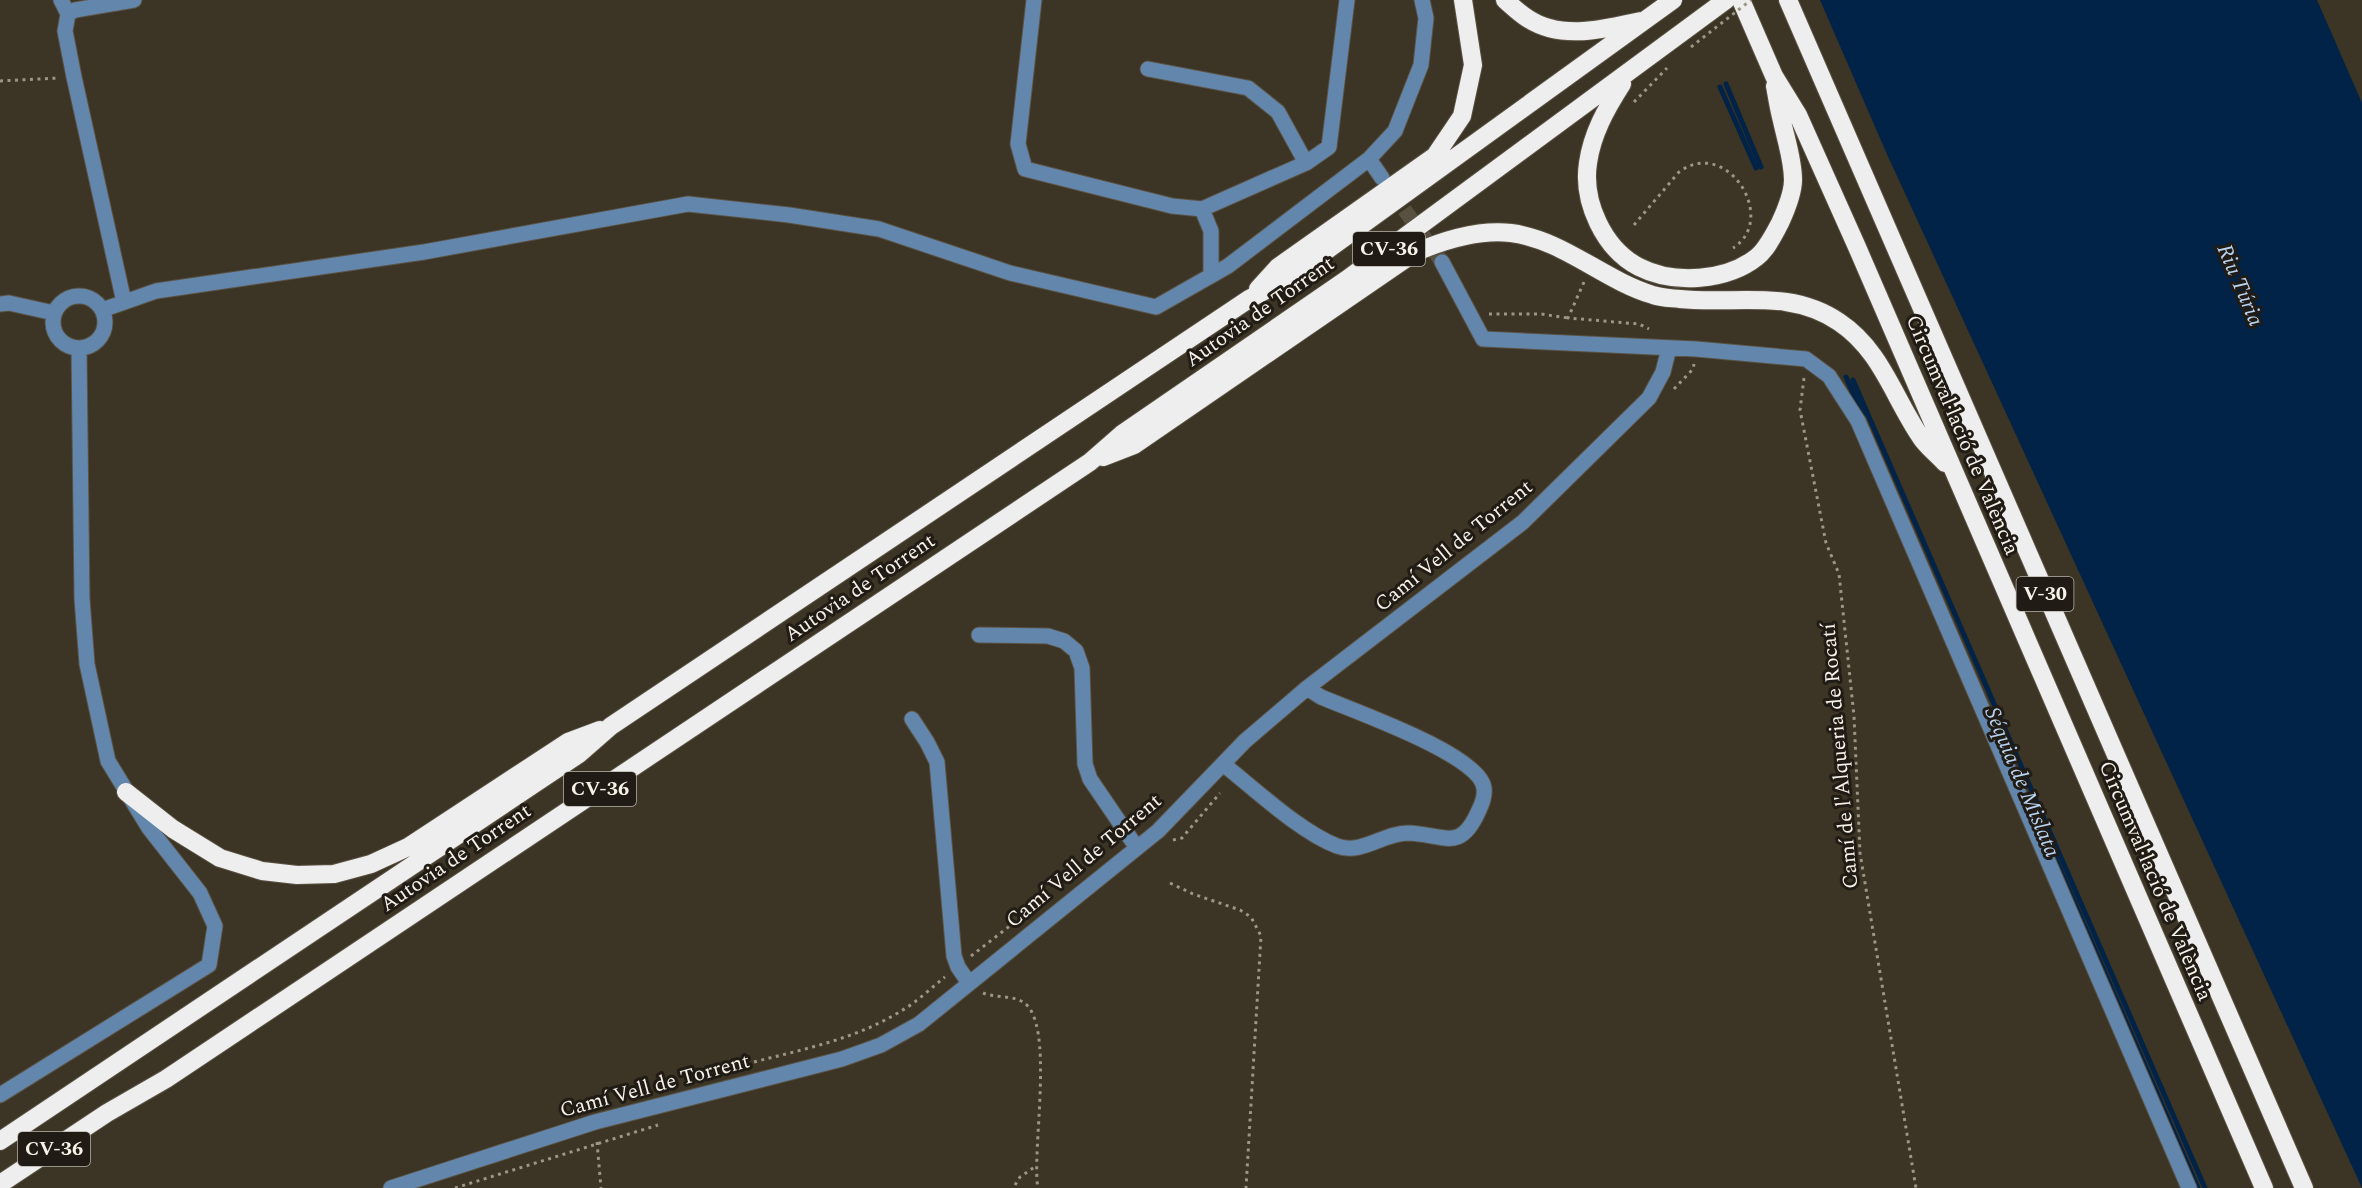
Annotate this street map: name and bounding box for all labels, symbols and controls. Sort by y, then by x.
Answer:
road number: CV-36 [1353,232,1425,266]
water label: Riu Túria [2208,239,2272,331]
street label: Autovia de Torrent [1179,248,1341,376]
street label: Circumval·lació de València [1897,310,2028,561]
street label: Camí Vell de Torrent [1368,472,1540,620]
street label: Autovia de Torrent [778,525,942,651]
road number: V-30 [2016,577,2074,611]
street label: Camí de l'Alqueria de Rocatí [1812,620,1868,890]
water label: Séquia de Mislata [1975,702,2069,862]
street label: Circumval·lació de València [2090,756,2221,1007]
road number: CV-36 [564,772,636,806]
street label: Camí Vell de Torrent [999,786,1169,936]
street label: Autovia de Torrent [374,795,538,921]
street label: Camí Vell de Torrent [556,1045,754,1127]
road number: CV-36 [18,1132,90,1166]

